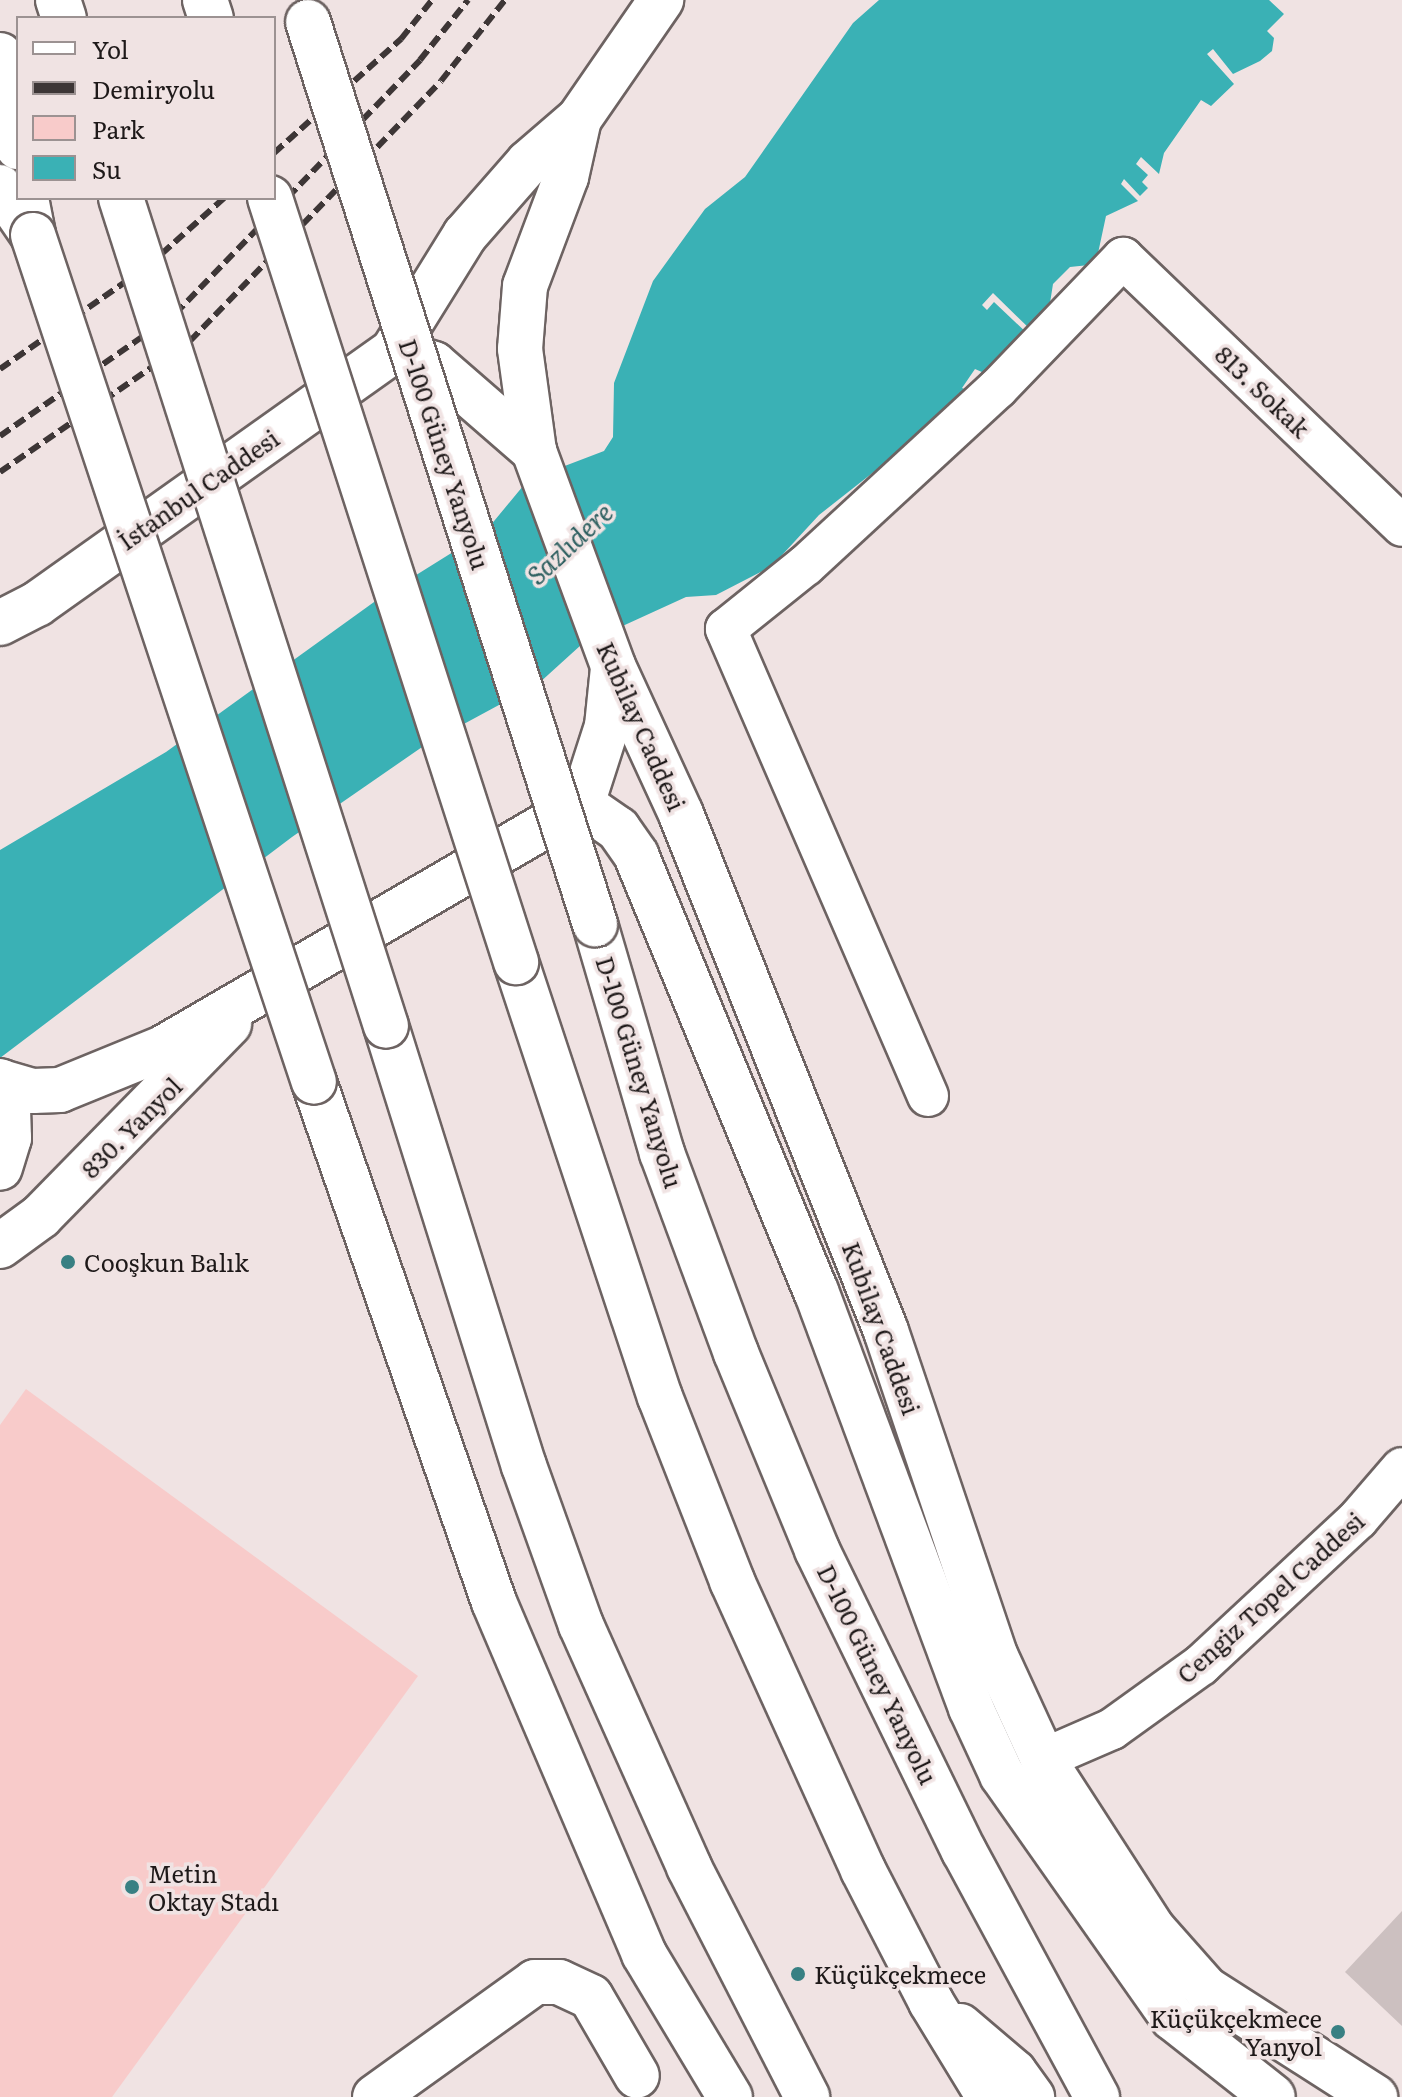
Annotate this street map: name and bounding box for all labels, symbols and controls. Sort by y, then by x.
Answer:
legend [16,16,276,200]
text: Yol [92,31,129,66]
text: Demiryolu [92,71,215,106]
text: Park [92,111,145,146]
text: Su [92,151,121,186]
street label: D-100 Güney Yanyolu [394,335,496,573]
street label: 813. Sokak [1210,339,1316,443]
street label: İstanbul Caddesi [112,423,284,555]
water label: Sazlıdere [520,496,618,590]
street label: Kubilay Caddesi [592,637,692,815]
street label: D-100 Güney Yanyolu [591,953,689,1191]
street label: 830. Yanyol [75,1071,187,1183]
street label: Kubilay Caddesi [837,1238,927,1418]
place label: Cooşkun Balık [84,1248,249,1276]
marker: Cooşkun Balık [59,1253,77,1271]
street label: Cengiz Topel Caddesi [1171,1506,1369,1688]
street label: D-100 Güney Yanyolu [812,1559,944,1789]
place label: Metin Oktay Stadı [148,1859,279,1915]
marker: Metin Oktay Stadı [123,1878,141,1896]
place label: Küçükçekmece [814,1960,986,1988]
marker: Küçükçekmece [789,1965,807,1983]
place label: Küçükçekmece Yanyol [1150,2004,1322,2060]
marker: Küçükçekmece Yanyol [1329,2023,1347,2041]

